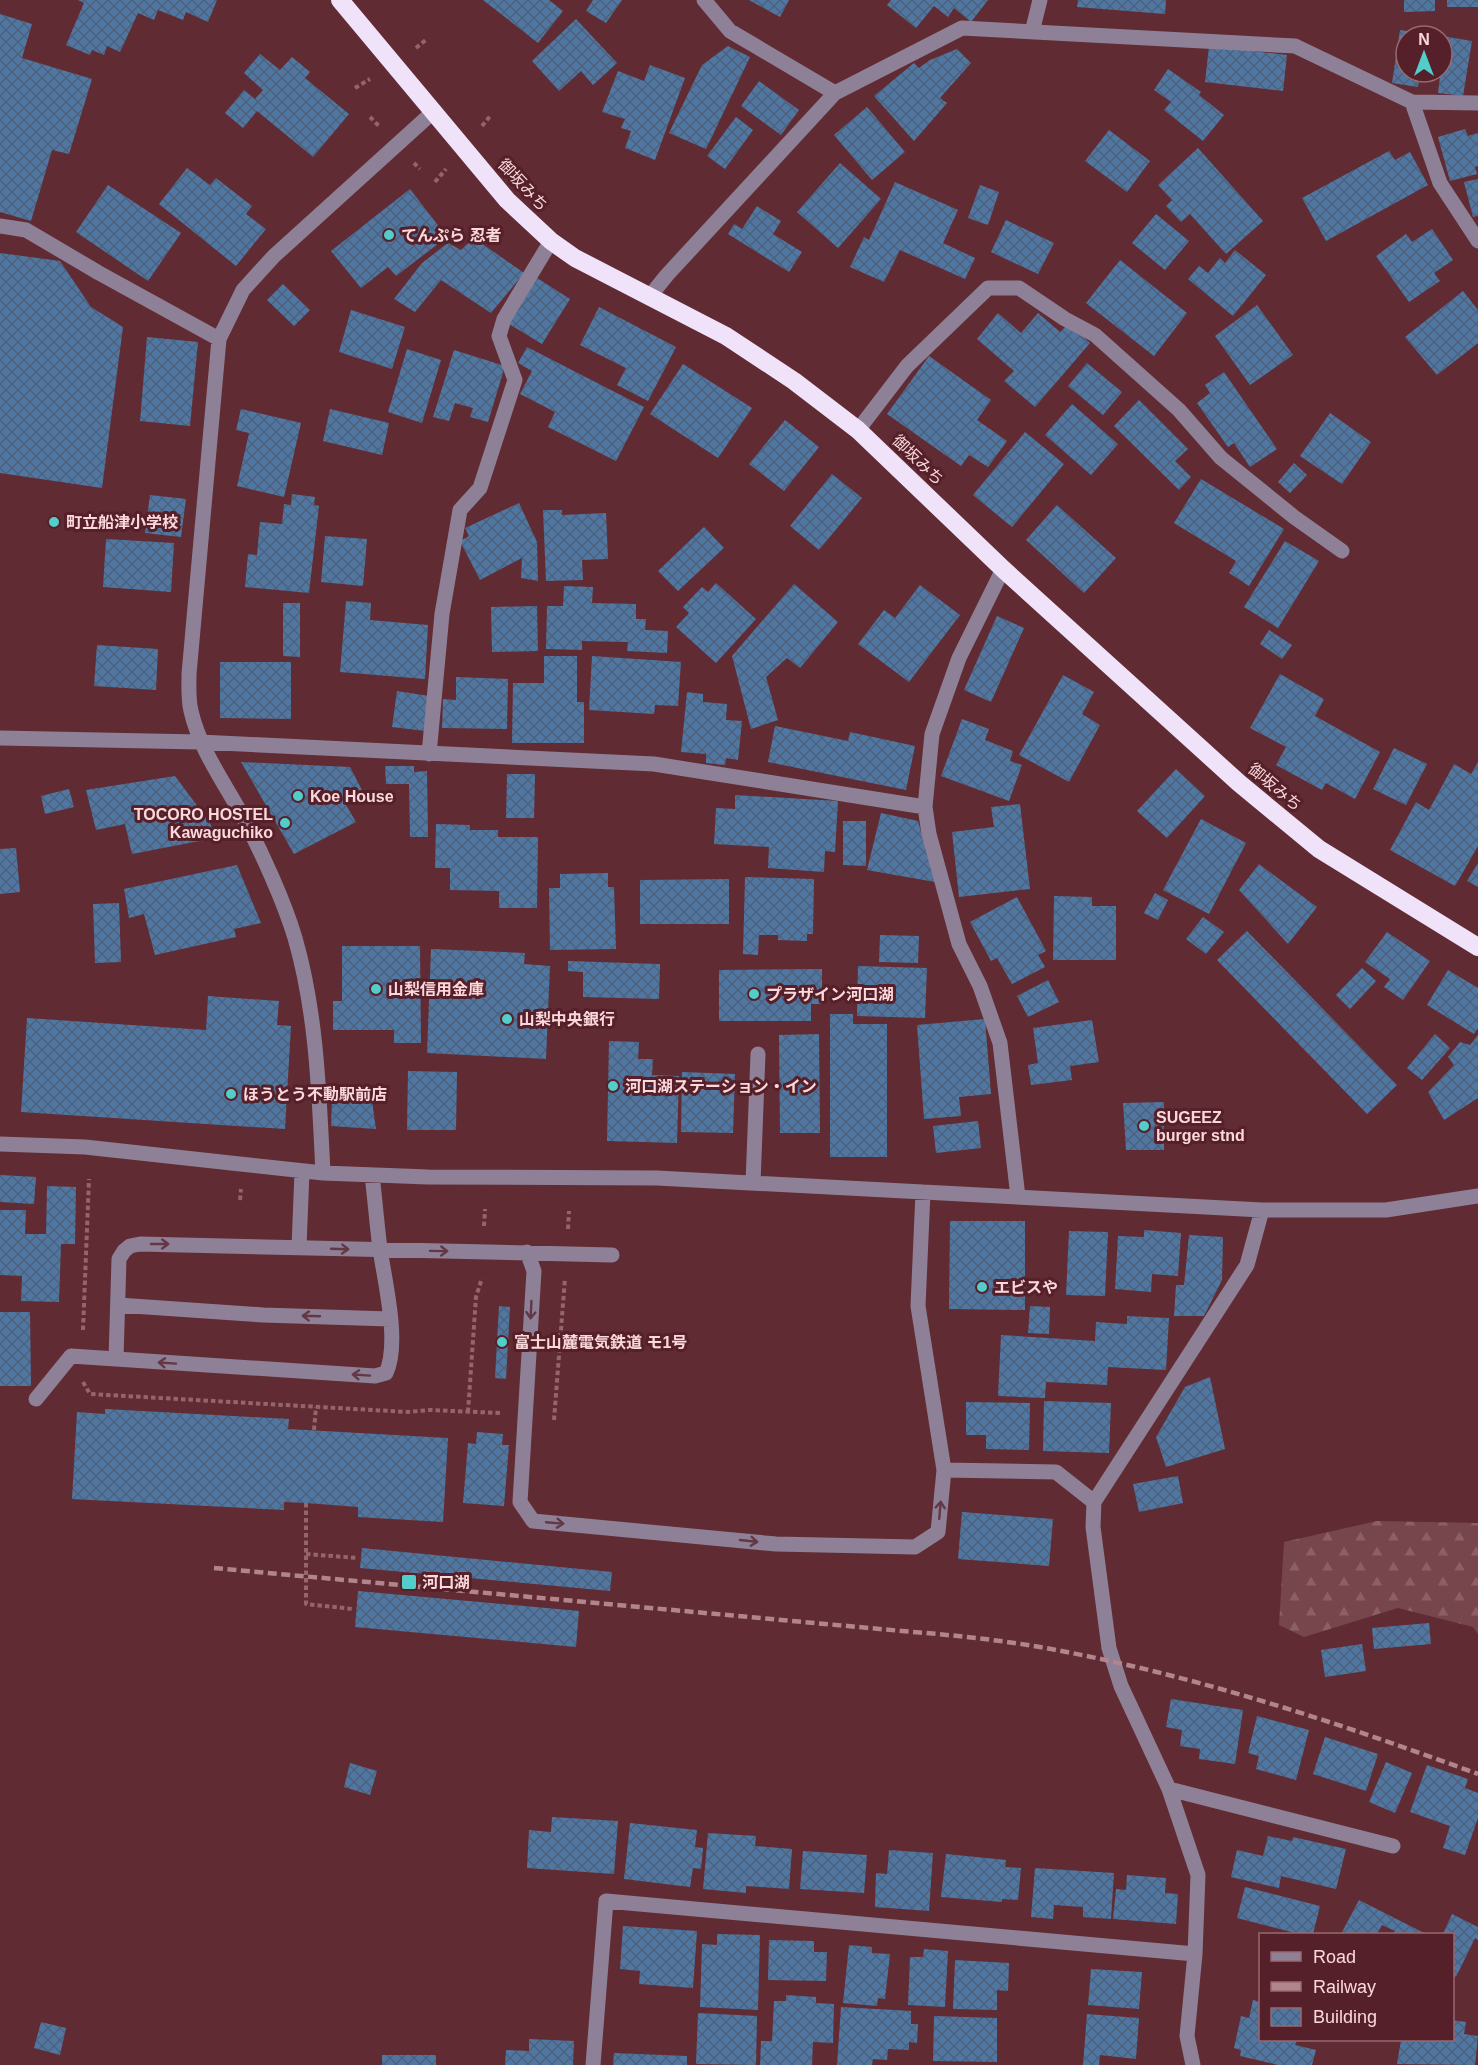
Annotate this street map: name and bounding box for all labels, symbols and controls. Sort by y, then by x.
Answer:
north arrow [1394,24,1454,84]
text: N [1418,31,1430,48]
street label: 御坂みち [495,156,551,214]
place label: てんぷら 忍者 [401,227,501,244]
marker: てんぷら 忍者 [382,228,396,242]
street label: 御坂みち [889,432,947,488]
place label: 町立船津小学校 [66,514,178,531]
marker: 町立船津小学校 [47,515,61,529]
street label: 御坂みち [1245,760,1305,814]
place label: Koe House [310,788,394,805]
marker: Koe House [291,789,305,803]
place label: TOCORO HOSTEL Kawaguchiko [134,806,273,841]
marker: TOCORO HOSTEL Kawaguchiko [278,816,292,830]
place label: 山梨信用金庫 [388,981,484,998]
marker: 山梨信用金庫 [369,982,383,996]
place label: プラザイン河口湖 [766,986,894,1003]
marker: プラザイン河口湖 [747,987,761,1001]
place label: 山梨中央銀行 [519,1011,615,1028]
marker: 山梨中央銀行 [500,1012,514,1026]
place label: 河口湖ステーション・イン [625,1078,817,1095]
marker: 河口湖ステーション・イン [606,1079,620,1093]
place label: ほうとう不動駅前店 [243,1086,387,1103]
marker: ほうとう不動駅前店 [224,1087,238,1101]
place label: SUGEEZ burger stnd [1156,1109,1245,1144]
marker: SUGEEZ burger stnd [1137,1119,1151,1133]
one-way arrow [150,1238,170,1250]
one-way arrow [329,1243,349,1254]
one-way arrow [429,1245,449,1257]
place label: エビスや [994,1279,1058,1296]
marker: エビスや [975,1280,989,1294]
one-way arrow [526,1299,537,1319]
one-way arrow [302,1311,322,1322]
place label: 富士山麓電気鉄道 モ1号 [514,1333,687,1351]
marker: 富士山麓電気鉄道 モ1号 [495,1335,509,1349]
one-way arrow [157,1357,177,1368]
one-way arrow [352,1370,372,1381]
one-way arrow [935,1500,946,1520]
one-way arrow [544,1518,564,1529]
one-way arrow [738,1536,758,1547]
marker: 河口湖 [400,1573,418,1591]
place label: 河口湖 [422,1574,470,1591]
legend [1259,1933,1454,2041]
text: Road [1313,1947,1356,1967]
text: Railway [1313,1977,1376,1997]
text: Building [1313,2007,1377,2027]

